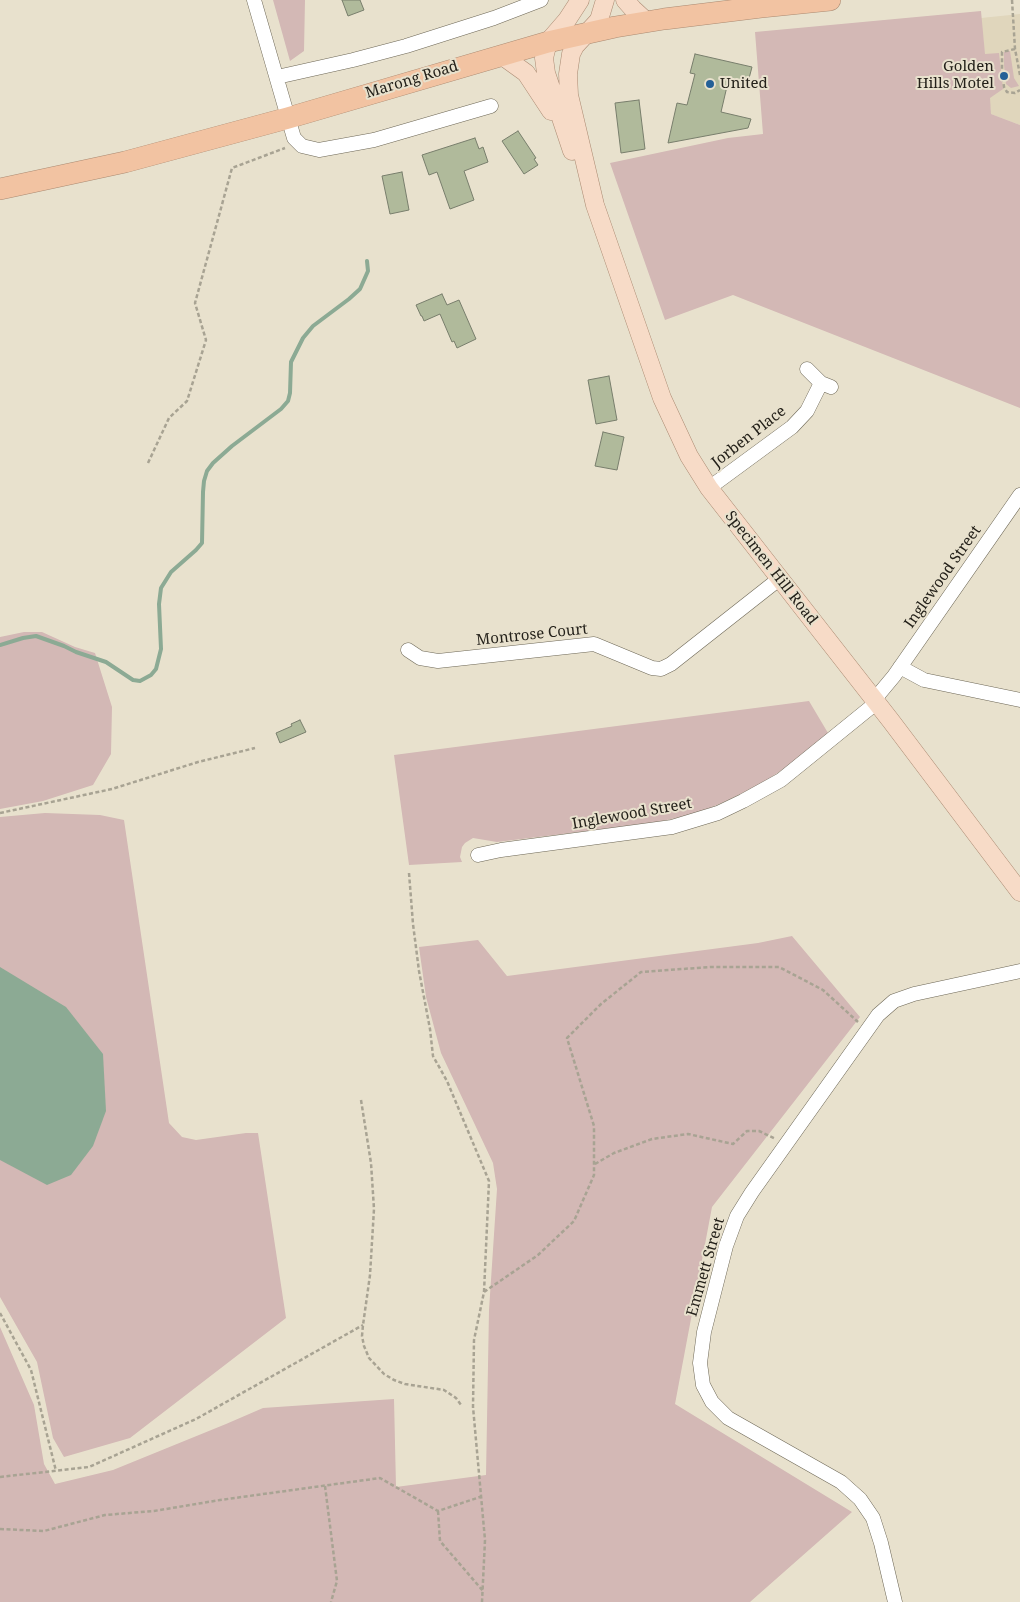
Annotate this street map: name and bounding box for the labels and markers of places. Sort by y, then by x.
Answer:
place label: Golden Hills Motel [917,58,994,93]
marker: Golden Hills Motel [998,70,1010,82]
place label: United [720,75,768,93]
marker: United [704,78,716,90]

